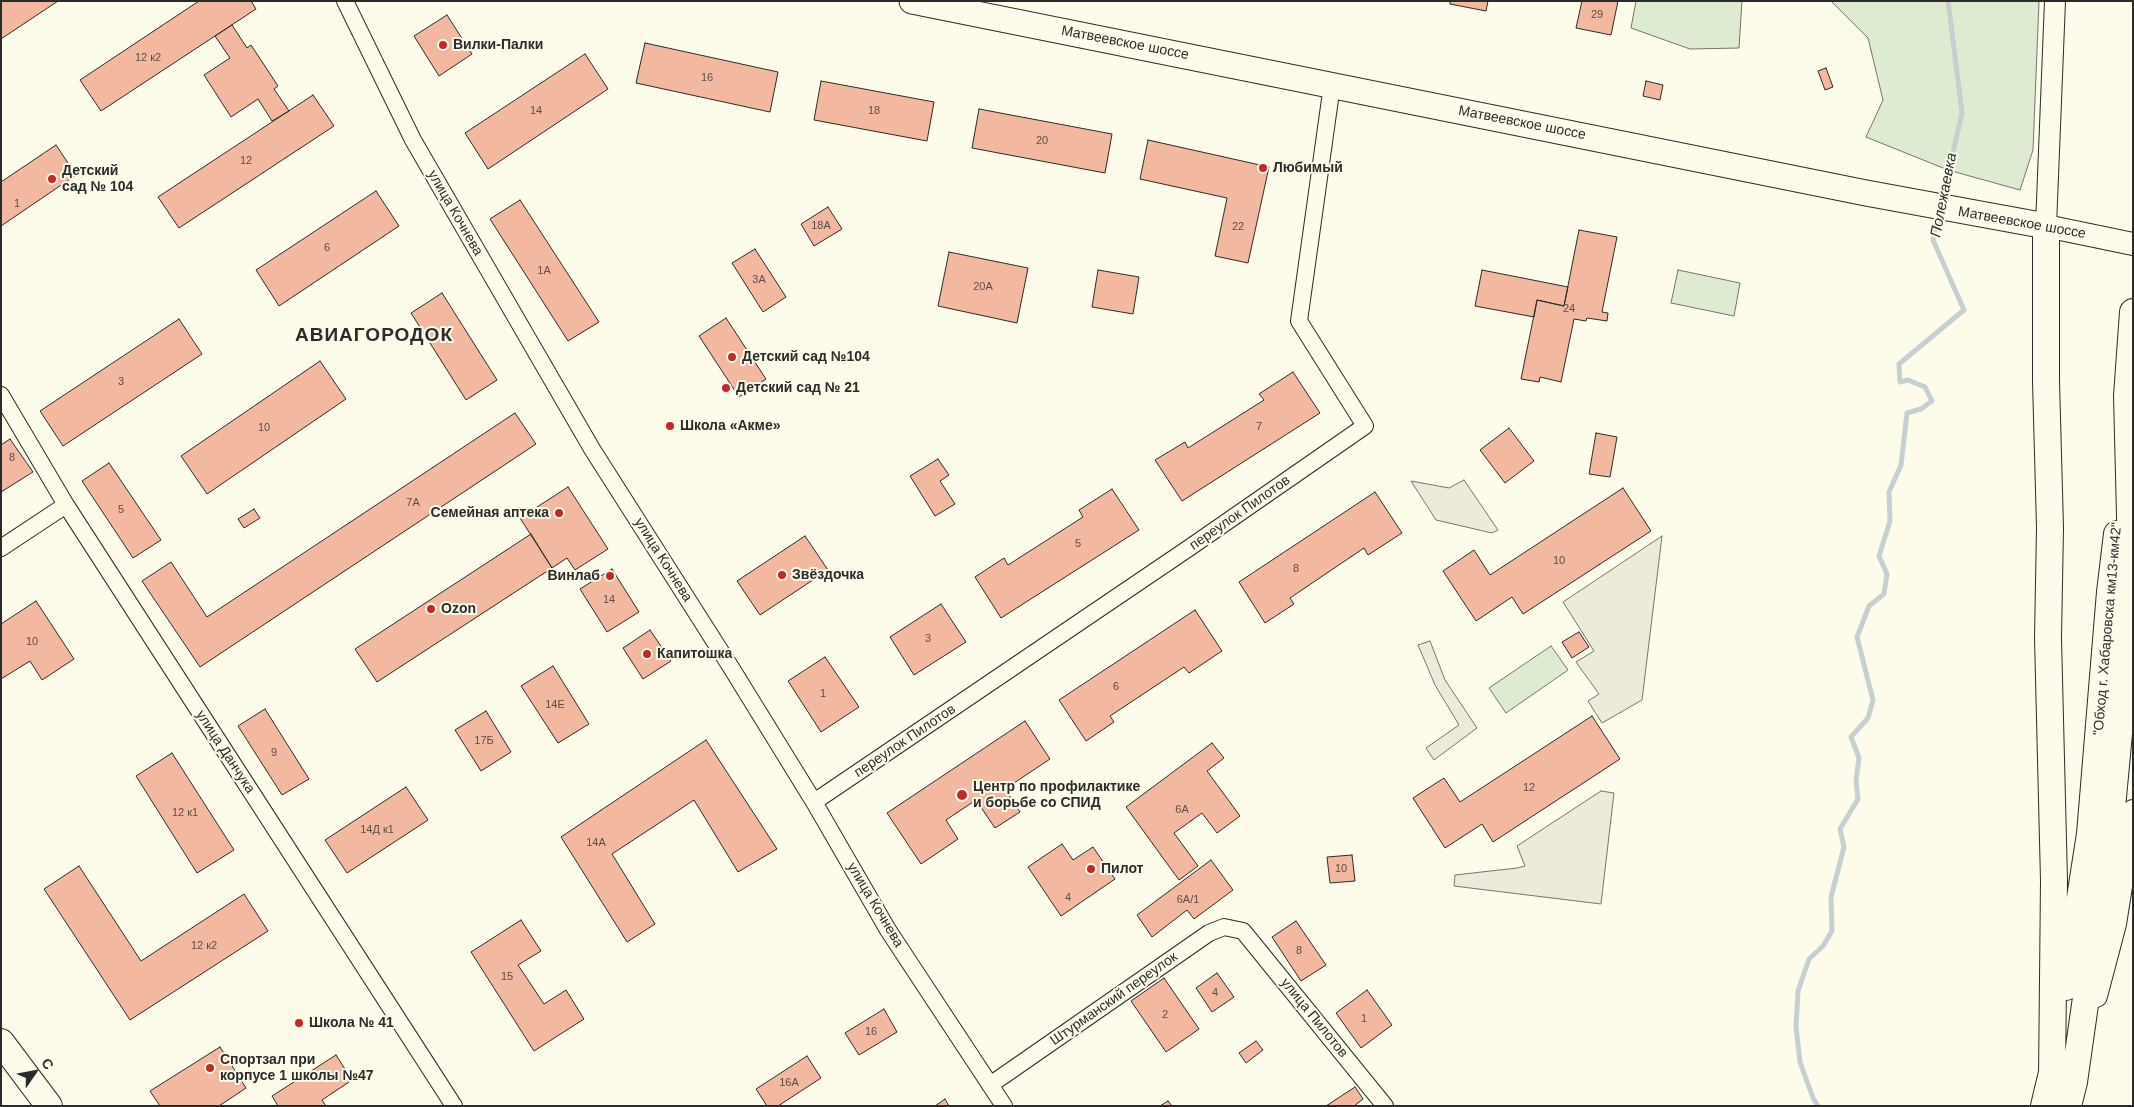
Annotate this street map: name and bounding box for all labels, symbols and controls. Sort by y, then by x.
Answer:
house number: 29 [1591,8,1603,22]
street label: Матвеевское шоссе [1060,22,1190,64]
place label: Вилки-Палки [453,37,543,53]
marker: Вилки-Палки [437,39,449,51]
house number: 12 к2 [135,51,161,65]
house number: 16 [701,71,713,85]
street label: Матвеевское шоссе [1457,102,1587,144]
house number: 14 [530,104,542,118]
house number: 18 [868,104,880,118]
house number: 20 [1036,134,1048,148]
water label: Полежаевка [1927,151,1961,239]
house number: 12 [240,154,252,168]
place label: Любимый [1273,160,1343,176]
marker: Любимый [1257,162,1269,174]
place label: Детский сад № 104 [62,163,133,196]
street label: улица Кочнева [424,167,486,259]
marker: Детский сад № 104 [46,173,58,185]
house number: 1 [14,197,20,211]
street label: Матвеевское шоссе [1957,203,2087,243]
house number: 18А [811,219,831,233]
house number: 22 [1232,220,1244,234]
house number: 6 [324,241,330,255]
house number: 1А [537,264,551,278]
house number: 3А [752,273,766,287]
house number: 20А [973,280,993,294]
house number: 24 [1563,302,1575,316]
district label: АВИАГОРОДОК [294,325,454,347]
place label: Детский сад №104 [742,349,870,365]
marker: Детский сад №104 [726,351,738,363]
house number: 3 [118,375,124,389]
place label: Детский сад № 21 [736,380,860,396]
marker: Детский сад № 21 [720,382,732,394]
place label: Школа «Акме» [680,418,780,434]
marker: Школа «Акме» [664,420,676,432]
house number: 7 [1256,420,1262,434]
house number: 10 [258,421,270,435]
house number: 8 [9,451,15,465]
street label: переулок Пилотов [1187,472,1293,554]
house number: 7А [406,496,420,510]
house number: 5 [118,503,124,517]
place label: Семейная аптека [431,505,549,521]
marker: Семейная аптека [553,507,565,519]
street label: улица Кочнева [630,515,696,605]
street label: "Обход г. Хабаровска км13-км42" [2090,522,2126,736]
house number: 5 [1075,537,1081,551]
house number: 10 [1553,554,1565,568]
house number: 8 [1293,562,1299,576]
place label: Звёздочка [792,567,864,583]
place label: Винлаб [548,568,600,584]
marker: Звёздочка [776,569,788,581]
marker: Винлаб [604,570,616,582]
house number: 14 [603,593,615,607]
place label: Ozon [441,601,476,617]
marker: Ozon [425,603,437,615]
house number: 3 [925,632,931,646]
house number: 10 [26,635,38,649]
place label: Капитошка [657,646,732,662]
marker: Капитошка [641,648,653,660]
house number: 6 [1113,680,1119,694]
house number: 1 [820,687,826,701]
house number: 14Е [545,698,565,712]
street label: переулок Пилотов [851,701,959,781]
street label: улица Данчука [192,707,258,797]
house number: 17Б [474,734,494,748]
house number: 9 [271,746,277,760]
place label: Центр по профилактике и борьбе со СПИД [973,779,1140,812]
house number: 12 [1523,781,1535,795]
marker: Центр по профилактике и борьбе со СПИД [955,788,969,802]
house number: 6А [1175,803,1189,817]
house number: 12 к1 [172,806,198,820]
house number: 14Д к1 [360,823,394,837]
house number: 14А [586,836,606,850]
street label: улица Кочнева [843,860,907,950]
place label: Пилот [1101,861,1143,877]
house number: 10 [1335,862,1347,876]
marker: Пилот [1085,863,1097,875]
house number: 4 [1065,891,1071,905]
house number: 6А/1 [1177,893,1199,907]
house number: 12 к2 [191,939,217,953]
house number: 8 [1296,944,1302,958]
street label: Штурманский переулок [1047,949,1181,1049]
house number: 15 [501,970,513,984]
street label: улица Пилотов [1277,975,1351,1061]
house number: 4 [1212,986,1218,1000]
house number: 2 [1162,1008,1168,1022]
house number: 1 [1361,1012,1367,1026]
place label: Школа № 41 [309,1015,394,1031]
marker: Школа № 41 [293,1017,305,1029]
house number: 16 [865,1025,877,1039]
north arrow [10,1047,60,1097]
place label: Спортзал при корпусе 1 школы №47 [220,1052,374,1084]
text: С [38,1055,57,1072]
marker: Спортзал при корпусе 1 школы №47 [204,1062,216,1074]
house number: 16А [779,1076,799,1090]

